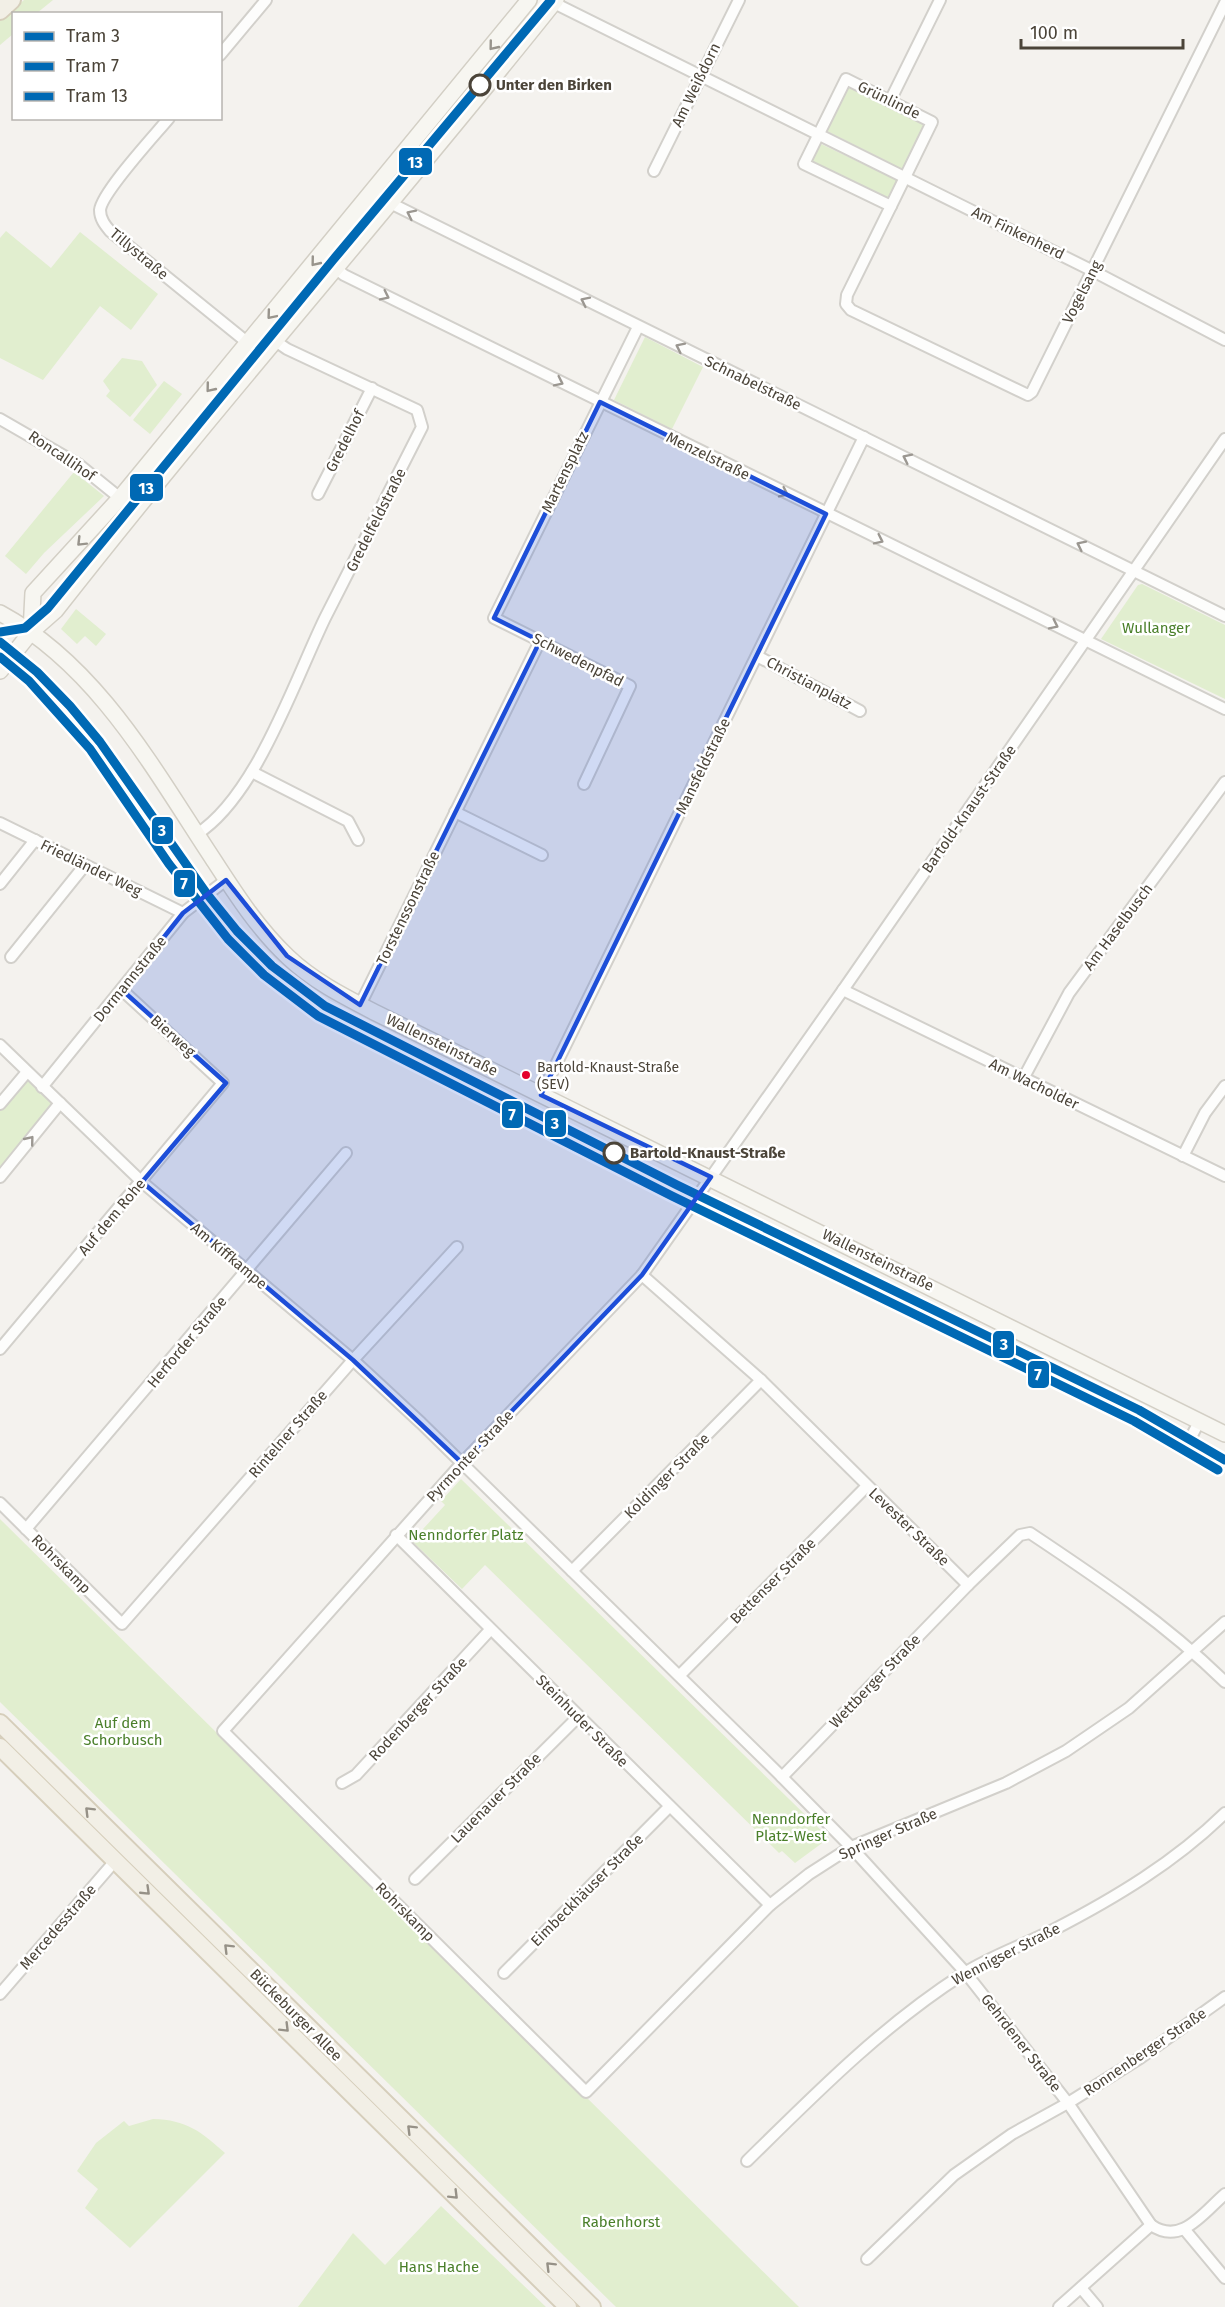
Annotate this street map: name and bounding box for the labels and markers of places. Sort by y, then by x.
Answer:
marker: Unter den Birken [469,74,491,96]
place label: Unter den Birken [496,76,612,94]
place label: Bartold-Knaust-Straße (SEV) [537,1059,679,1093]
marker: Bartold-Knaust-Straße (SEV) [520,1069,532,1081]
marker: Bartold-Knaust-Straße [603,1142,625,1164]
place label: Bartold-Knaust-Straße [630,1144,786,1162]

